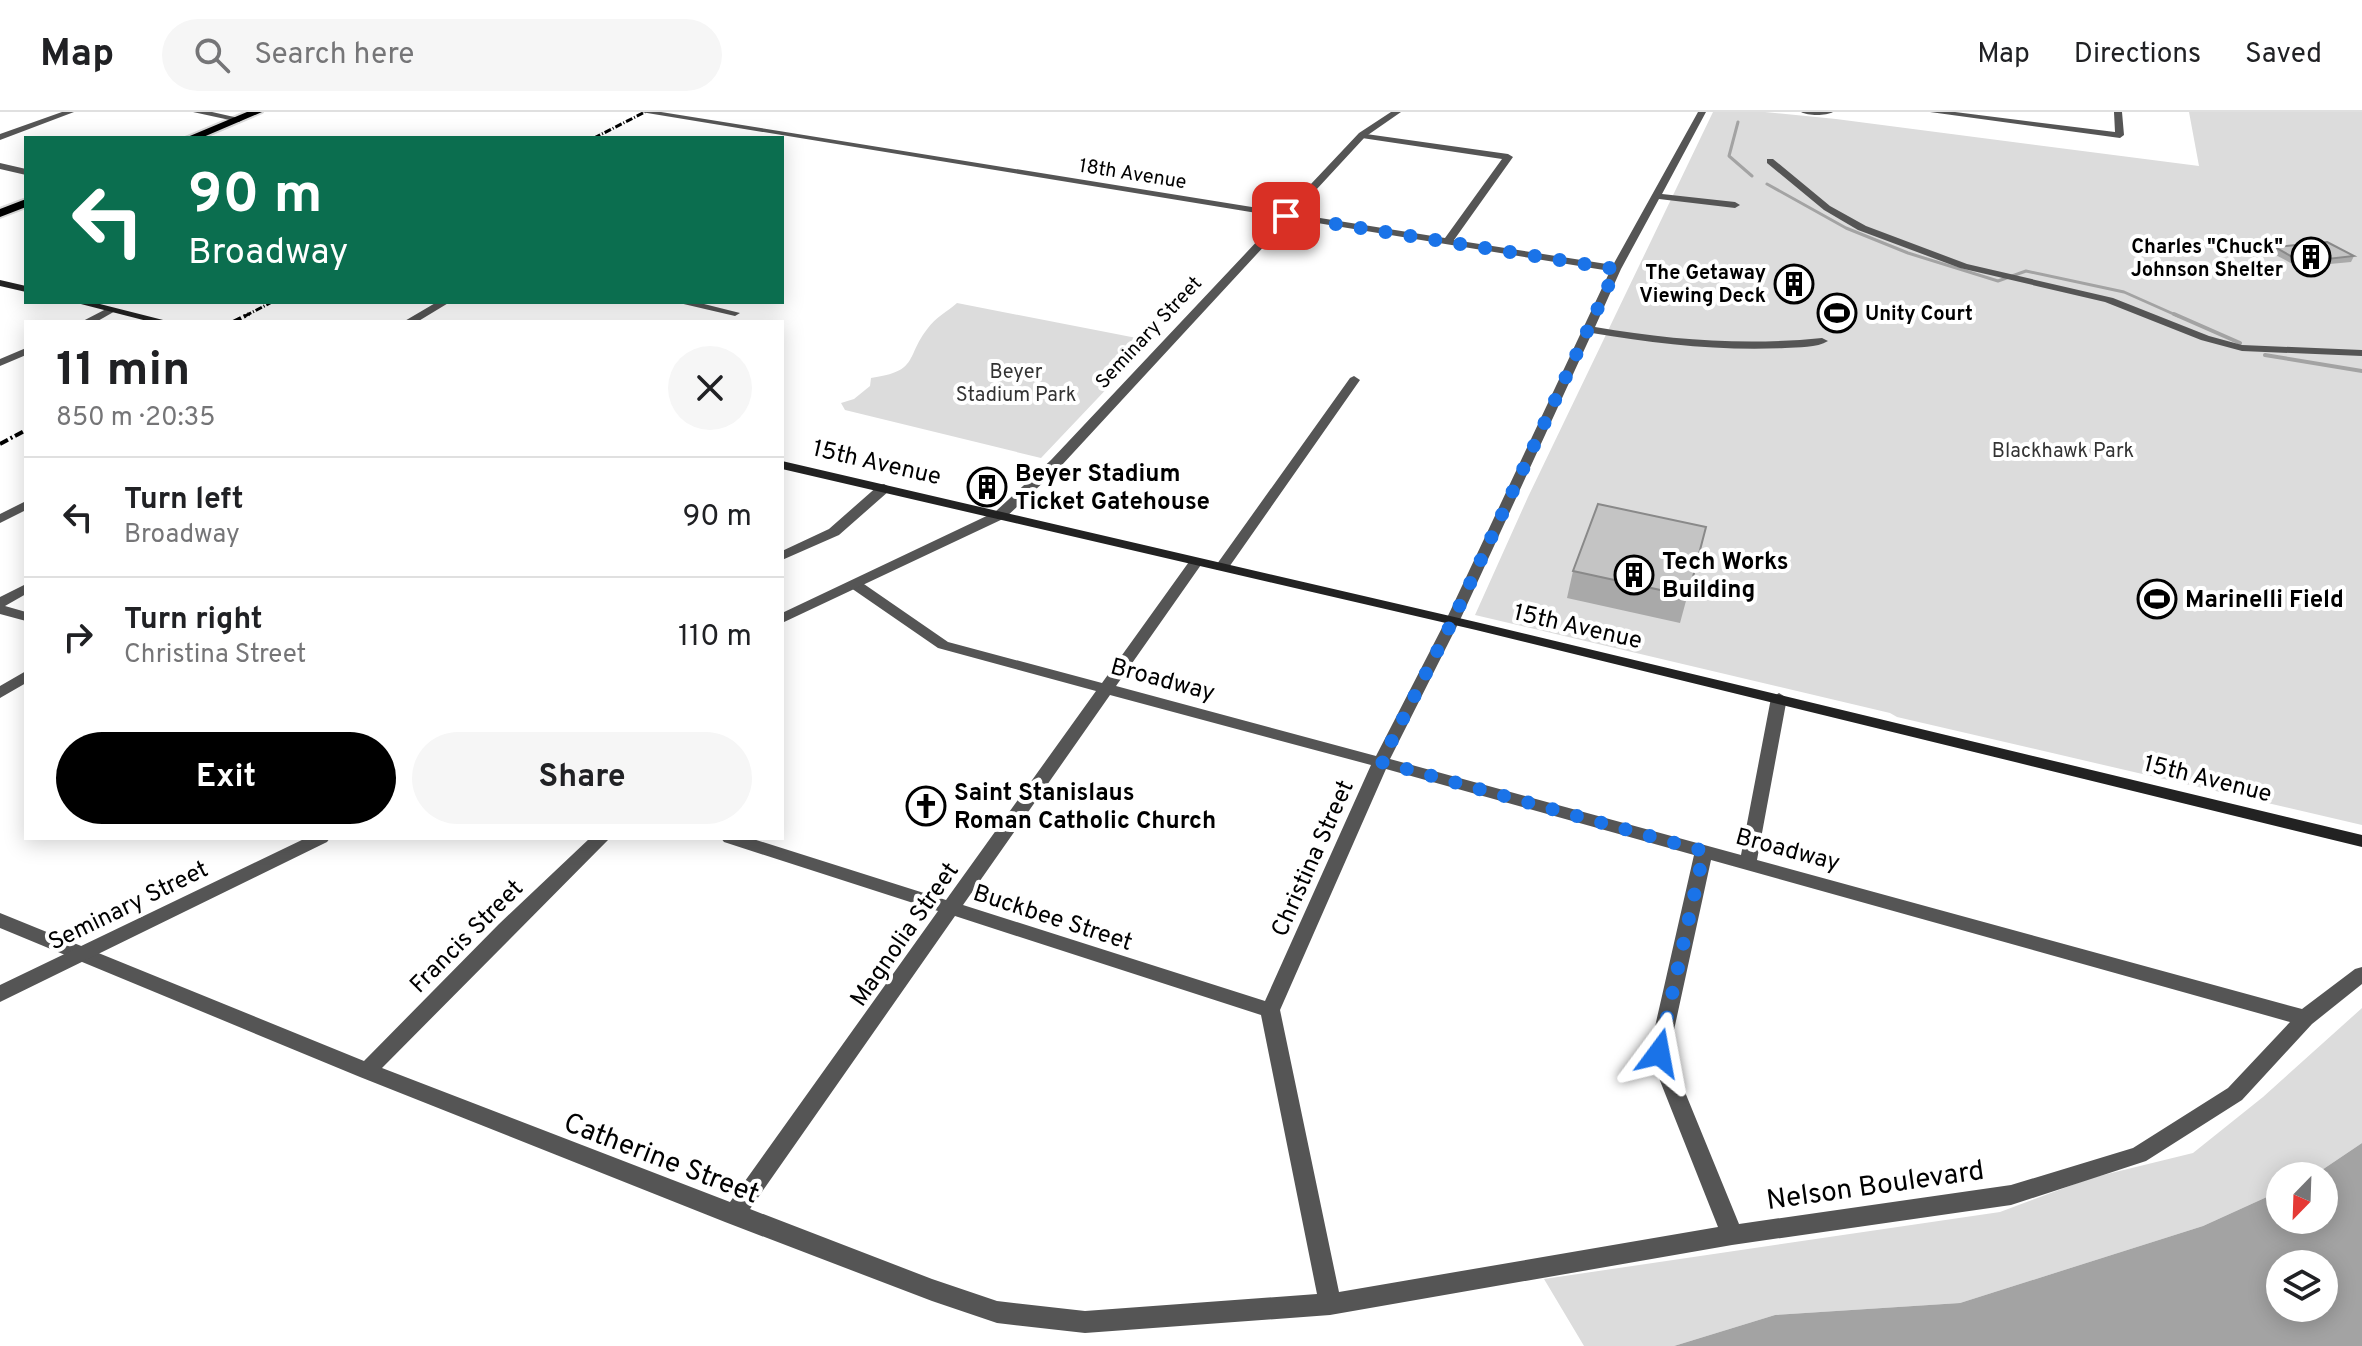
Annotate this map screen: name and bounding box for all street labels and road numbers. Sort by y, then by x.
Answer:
street label: 18th Avenue [1077,154,1188,196]
street label: Seminary Street [1090,271,1208,395]
street label: 15th Avenue [809,435,944,493]
street label: 15th Avenue [1510,599,1645,657]
street label: Broadway [1107,653,1218,709]
street label: 15th Avenue [2140,750,2275,810]
street label: Christina Street [1266,776,1362,942]
street label: Broadway [1732,823,1843,879]
street label: Seminary Street [44,855,214,958]
street label: Magnolia Street [845,857,966,1013]
street label: Francis Street [404,874,530,1000]
street label: Buckbee Street [969,879,1136,959]
street label: Catherine Street [558,1106,764,1214]
street label: Nelson Boulevard [1764,1154,1987,1220]

